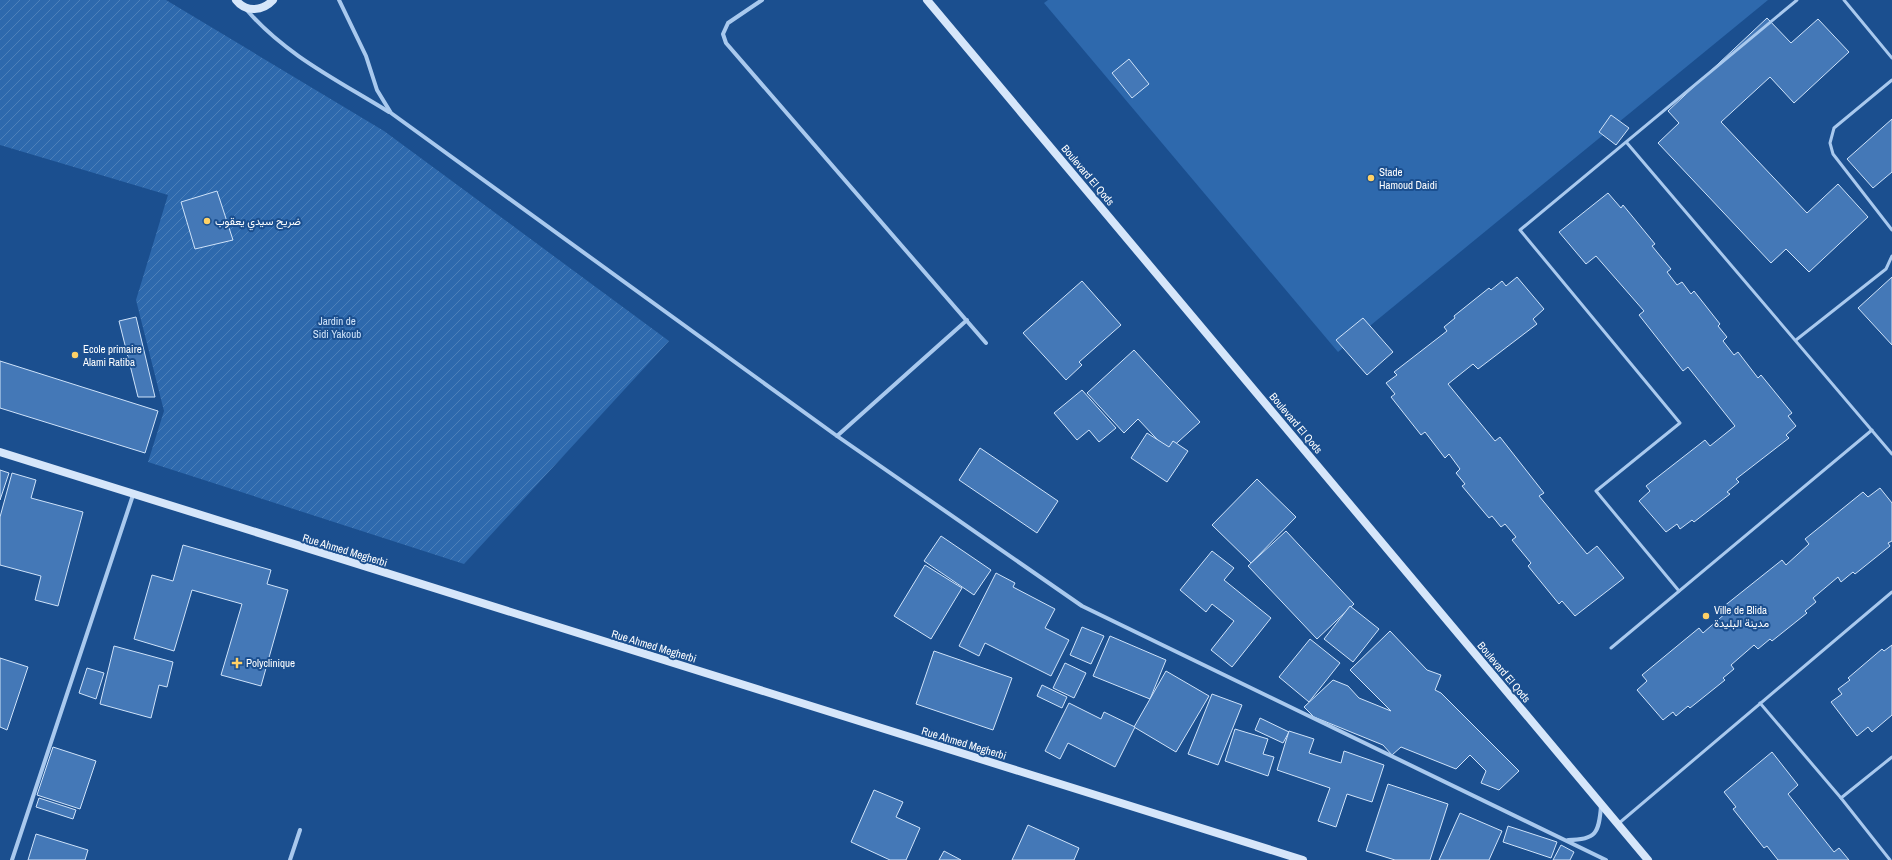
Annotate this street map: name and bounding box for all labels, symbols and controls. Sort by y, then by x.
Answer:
street label: Boulevard El Qods [1058,142,1118,209]
place label: Stade Hamoud Daidi [1379,165,1437,192]
marker: Stade Hamoud Daidi [1366,173,1376,183]
place label: ضريح سيدي يعقوب [215,214,301,231]
marker: ضريح سيدي يعقوب [202,216,212,226]
park label: Jardin de Sidi Yakoub [313,314,361,341]
place label: Ecole primaire Alami Ratiba [82,342,142,369]
marker: Ecole primaire Alami Ratiba [70,350,80,360]
street label: Boulevard El Qods [1266,390,1326,457]
street label: Rue Ahmed Megherbi [301,530,389,570]
place label: Ville de Blida مدينة البليدة [1714,603,1769,630]
marker: Ville de Blida مدينة البليدة [1701,611,1711,621]
street label: Rue Ahmed Megherbi [610,626,698,666]
street label: Boulevard El Qods [1474,639,1534,706]
place label: Polyclinique [246,656,295,670]
marker: Polyclinique [231,657,243,669]
street label: Rue Ahmed Megherbi [920,723,1008,763]

